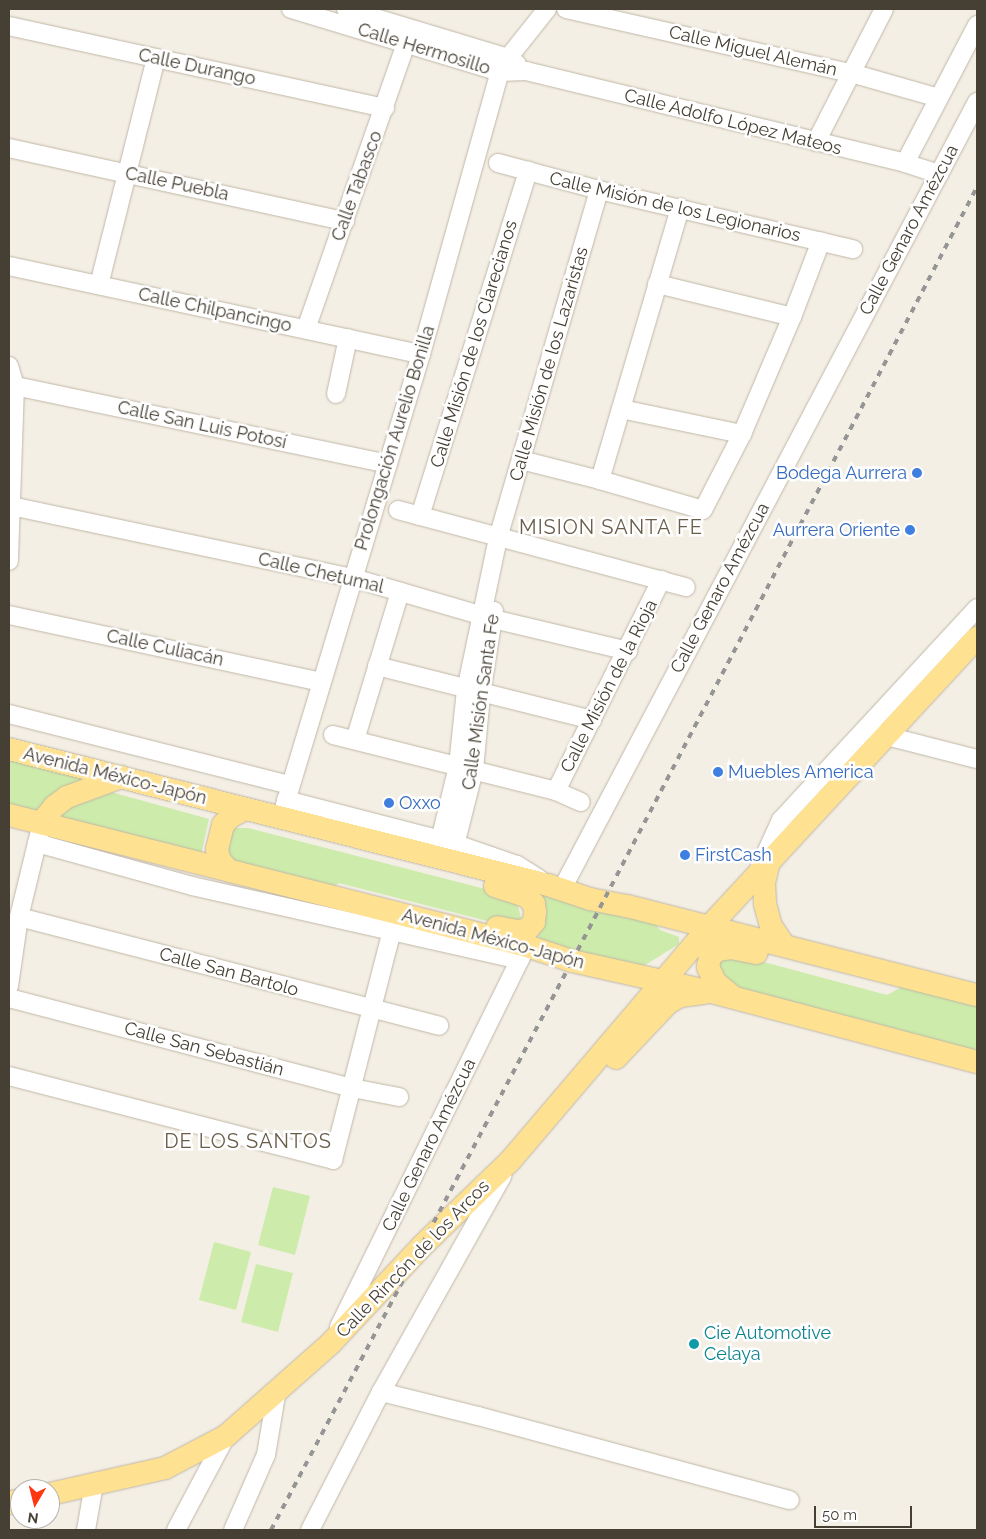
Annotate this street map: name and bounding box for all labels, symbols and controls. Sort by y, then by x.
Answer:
street label: Calle Hermosillo [355,19,493,79]
street label: Calle Miguel Alemán [666,21,840,81]
street label: Calle Durango [137,44,257,90]
street label: Calle Adolfo López Mateos [622,84,844,160]
street label: Calle Tabasco [327,128,387,244]
street label: Calle Genaro Amézcua [855,141,963,319]
street label: Calle Puebla [123,162,231,206]
street label: Calle Misión de los Legionarios [547,168,803,246]
street label: Calle Misión de los Clarecianos [426,218,522,470]
street label: Calle Misión de los Lazaristas [505,244,593,484]
street label: Calle Chilpancingo [136,283,294,337]
street label: Prolongación Aurelio Bonilla [350,323,440,553]
street label: Calle San Luis Potosí [116,397,288,453]
place label: Bodega Aurrera [775,462,907,484]
marker: Bodega Aurrera [911,467,923,479]
street label: Calle Genaro Amézcua [666,499,774,677]
district label: MISION SANTA FE [517,515,705,539]
place label: Aurrera Oriente [773,519,900,541]
marker: Aurrera Oriente [904,524,916,536]
street label: Calle Chetumal [256,548,386,598]
street label: Calle Misión de la Rioja [556,596,662,776]
street label: Calle Misión Santa Fe [458,613,504,791]
street label: Calle Culiacán [105,625,225,671]
street label: Avenida México-Japón [21,743,209,809]
place label: Muebles America [728,761,874,783]
marker: Muebles America [712,766,724,778]
place label: Oxxo [399,792,441,814]
marker: Oxxo [383,797,395,809]
place label: FirstCash [695,844,772,866]
marker: FirstCash [679,849,691,861]
street label: Avenida México-Japón [399,904,587,974]
street label: Calle San Bartolo [157,943,301,1001]
street label: Calle San Sebastián [122,1017,286,1081]
street label: Calle Genaro Amézcua [378,1055,480,1235]
district label: DE LOS SANTOS [163,1129,333,1153]
street label: Calle Rincón de los Arcos [332,1175,494,1343]
place label: Cie Automotive Celaya [704,1323,832,1366]
marker: Cie Automotive Celaya [688,1338,700,1350]
north arrow [10,1479,60,1529]
scale bar [816,1496,914,1528]
text: 50 m [822,1506,857,1524]
text: N [27,1509,39,1527]

